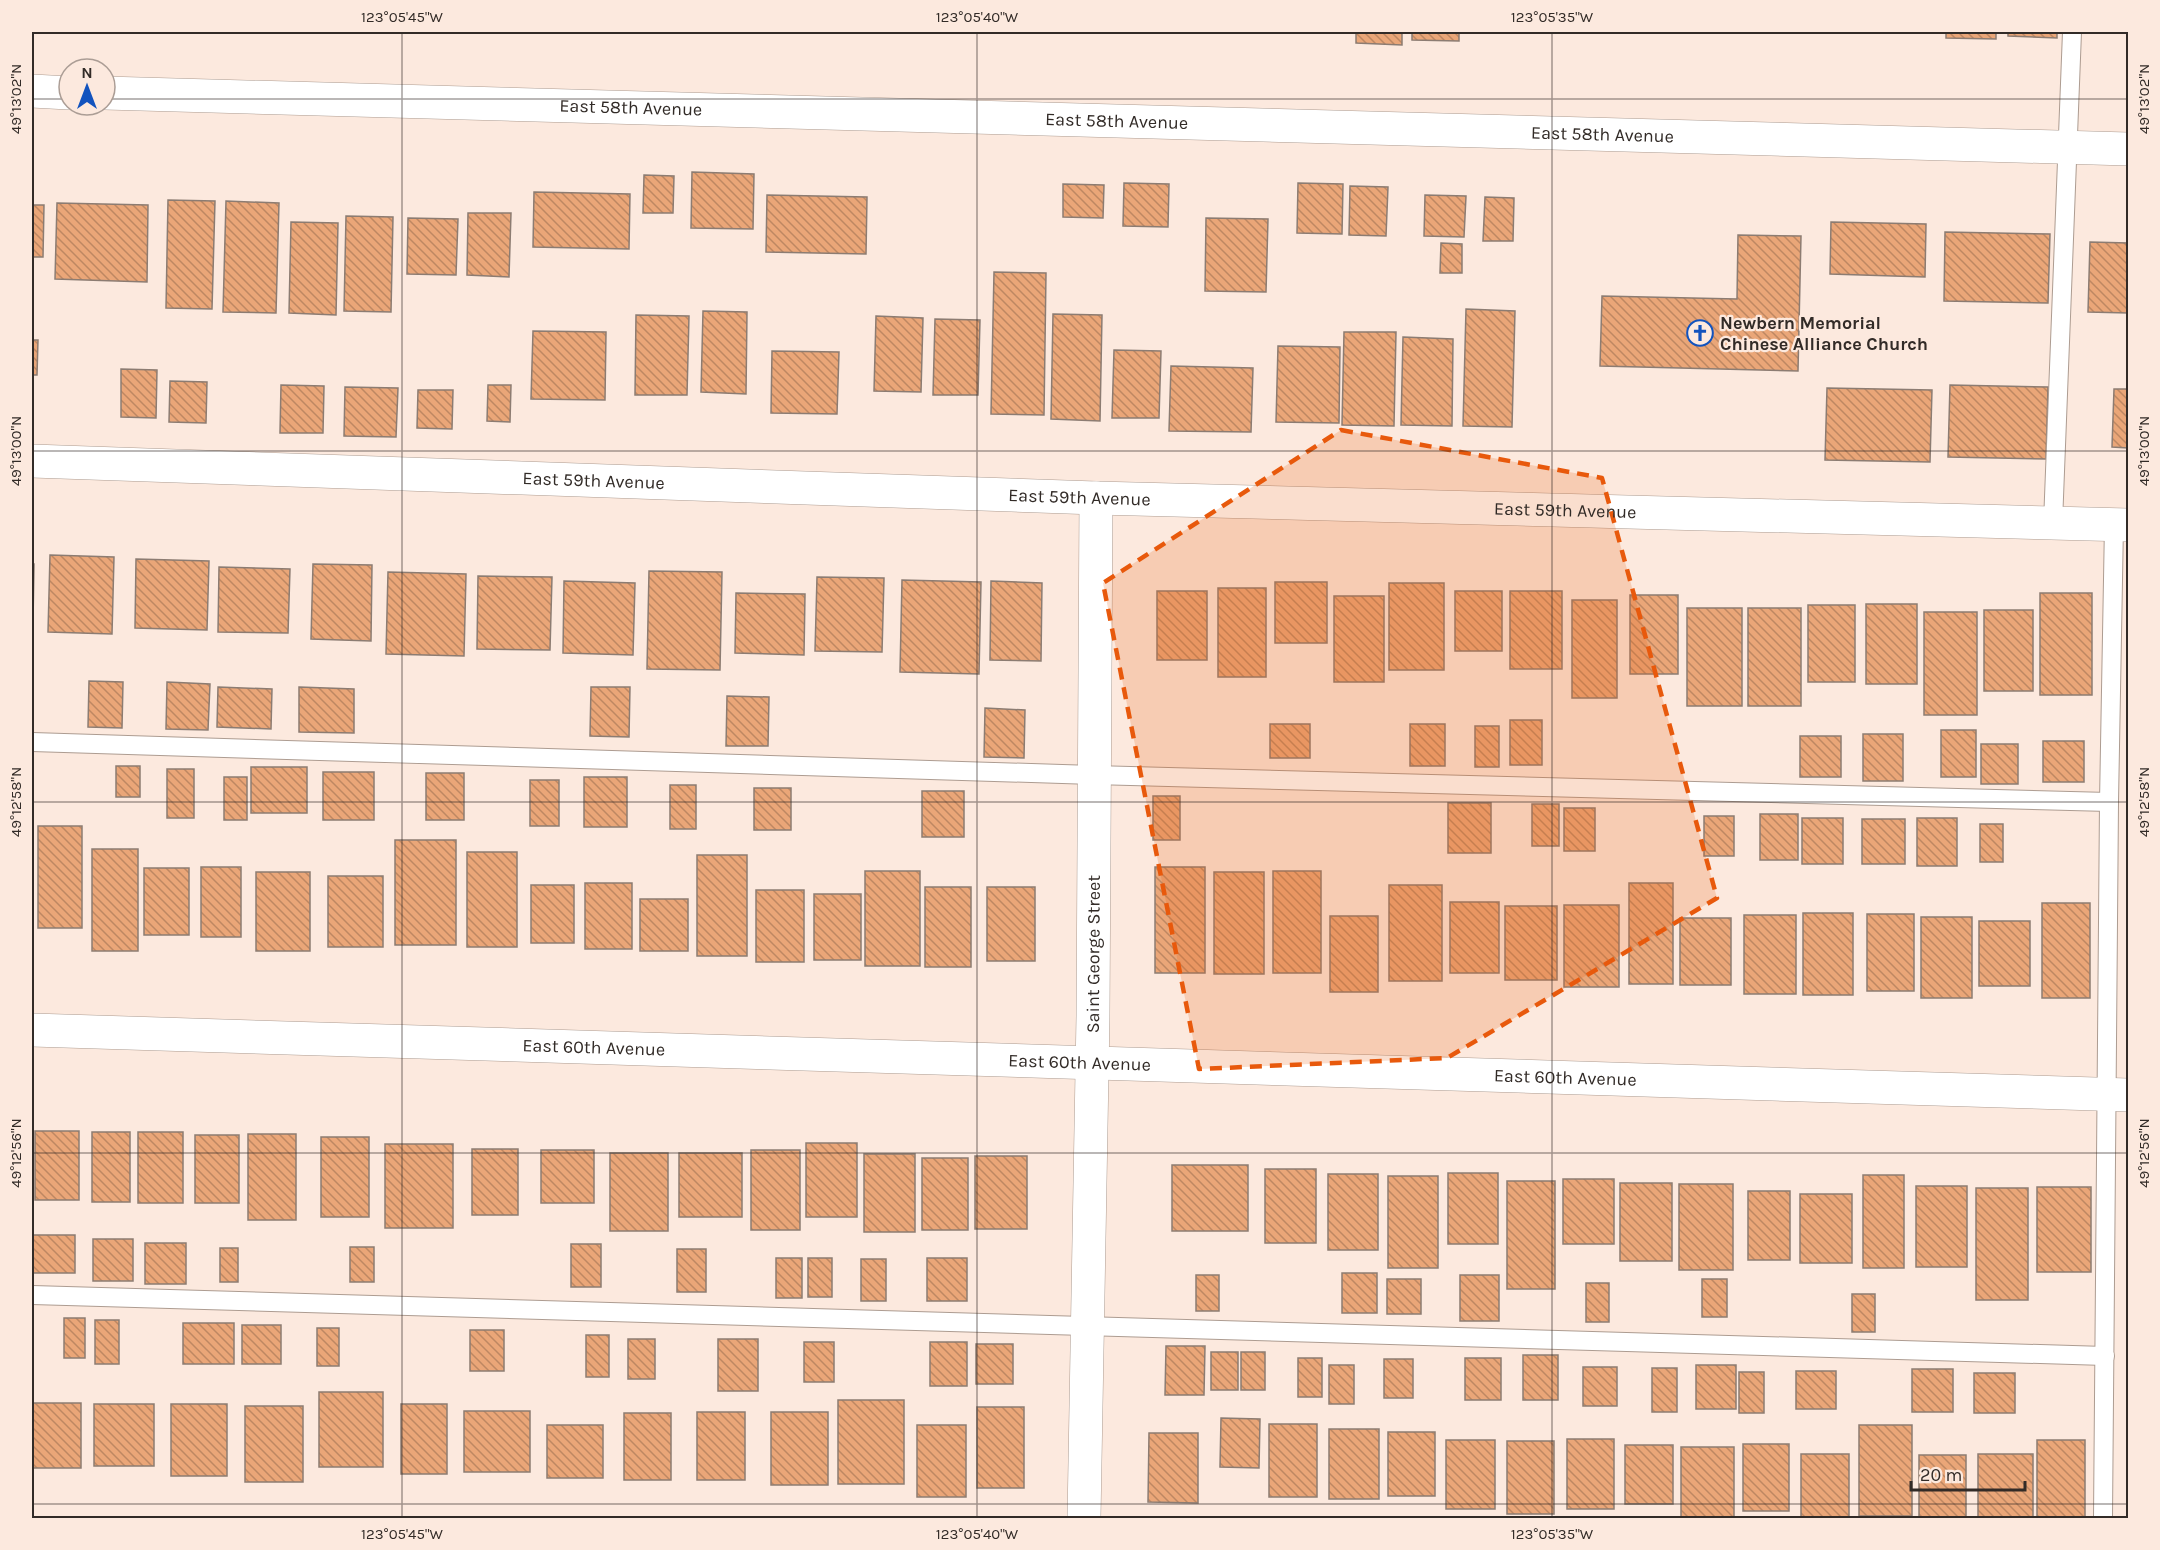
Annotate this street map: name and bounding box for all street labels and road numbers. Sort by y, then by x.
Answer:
street label: East 58th Avenue [559,95,703,121]
street label: East 58th Avenue [1045,108,1188,134]
street label: East 58th Avenue [1531,121,1674,147]
street label: East 59th Avenue [522,467,665,494]
street label: East 59th Avenue [1008,484,1151,510]
street label: East 59th Avenue [1494,497,1637,523]
street label: Saint George Street [1082,875,1105,1033]
street label: East 60th Avenue [522,1034,665,1061]
street label: East 60th Avenue [1008,1049,1151,1076]
street label: East 60th Avenue [1494,1064,1637,1091]

